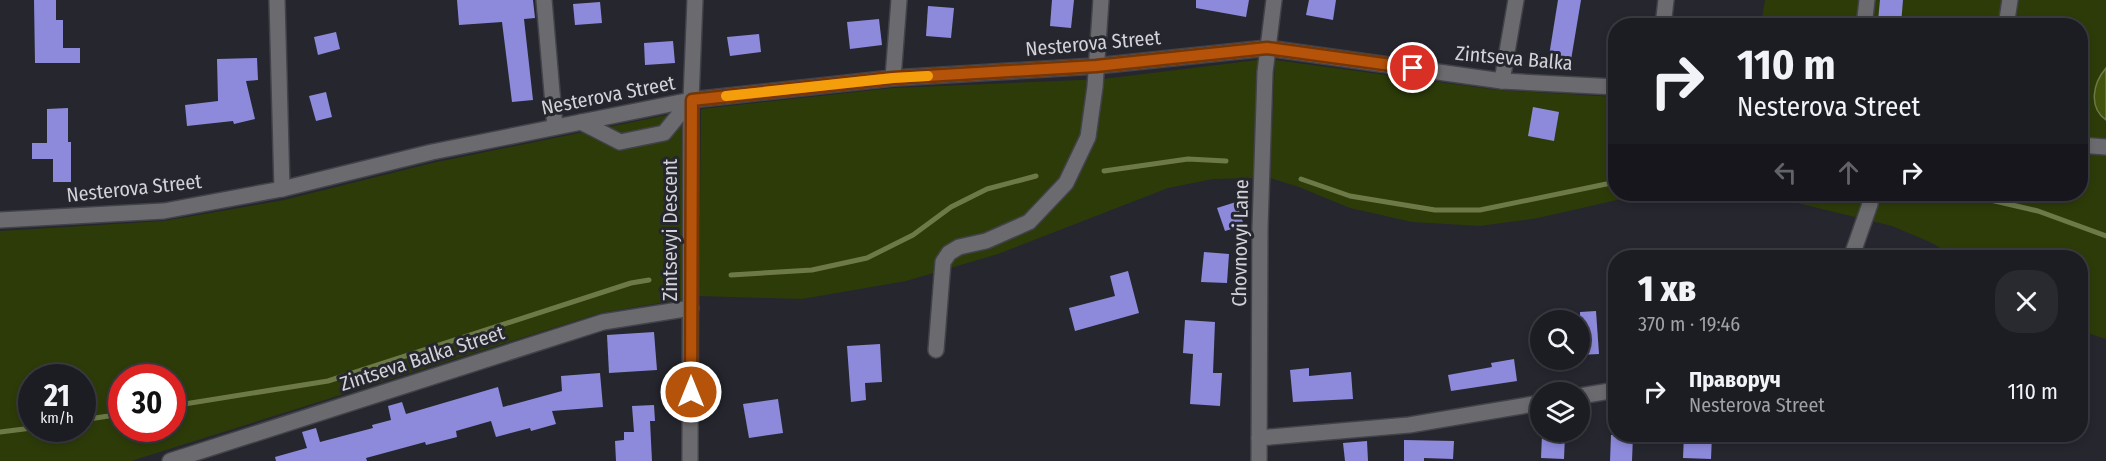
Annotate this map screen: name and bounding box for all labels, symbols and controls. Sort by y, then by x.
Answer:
street label: Nesterova Street [1024,25,1162,61]
text: 110 m [1737,40,1836,90]
street label: Zintseva Balka [1454,41,1574,75]
pin [1387,42,1438,93]
icon: right [1638,42,1716,120]
icon: arrive [1396,51,1429,84]
street label: Nesterova Street [539,70,677,120]
text: Nesterova Street [1737,91,1920,123]
icon: left [1769,156,1802,189]
icon: ahead [1832,156,1865,189]
icon: right [1895,156,1928,189]
street label: Zintsevyi Descent [658,158,682,301]
street label: Nesterova Street [65,169,203,207]
street label: Chovnovyi Lane [1227,179,1253,307]
text: 1 хв [1638,267,1696,311]
button: close [1995,270,2058,333]
map controls [1530,310,1590,442]
button: search [1530,310,1590,370]
text: 370 m · 19:46 [1638,312,1740,336]
street label: Zintseva Balka Street [337,320,508,396]
position arrow [659,360,723,424]
speed limit sign: 30 [108,364,186,442]
text: Праворуч [1689,366,1781,393]
icon: right [1638,375,1671,408]
text: 21 [44,378,70,414]
text: 110 m [2008,378,2058,405]
button: layers [1530,382,1590,442]
text: Nesterova Street [1689,393,1825,417]
text: km/h [40,409,74,427]

